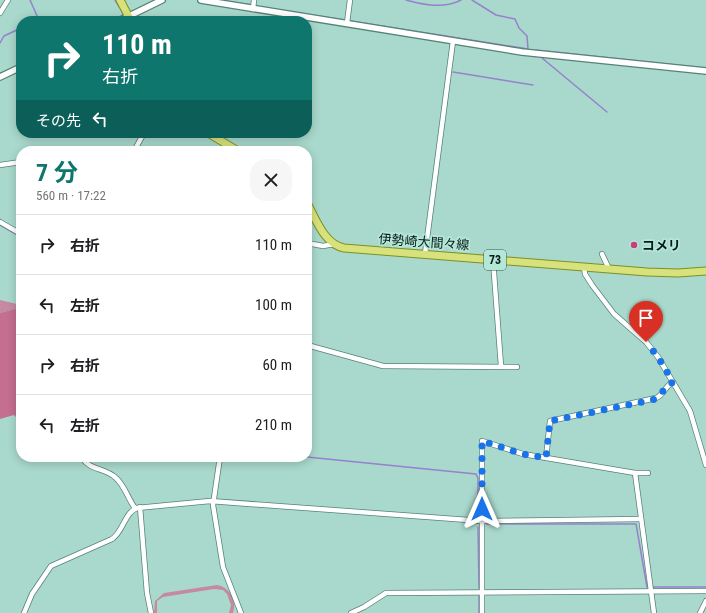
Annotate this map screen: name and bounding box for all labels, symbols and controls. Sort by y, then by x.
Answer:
text: 110 m [102,28,172,61]
icon: right [36,32,88,84]
text: 右折 [102,66,138,87]
icon: left [89,108,111,130]
text: その先 [36,112,81,130]
text: 7 分 [36,159,78,187]
button: close [250,159,292,201]
text: 560 m · 17:22 [36,188,106,203]
street label: 伊勢崎大間々線 [378,231,470,253]
icon: right [36,234,58,256]
text: 110 m [255,236,292,254]
text: 右折 [70,237,100,255]
place label: コメリ [642,238,681,253]
marker: コメリ [629,240,639,250]
road number: 73 [484,250,506,270]
icon: left [36,294,58,316]
text: 100 m [255,296,292,314]
text: 左折 [70,297,100,315]
pin [629,301,663,342]
icon: arrive [635,307,657,329]
icon: right [36,354,58,376]
text: 60 m [262,356,292,374]
text: 右折 [70,357,100,375]
icon: left [36,414,58,436]
text: 210 m [255,416,292,434]
text: 左折 [70,417,100,435]
position arrow [461,488,503,530]

